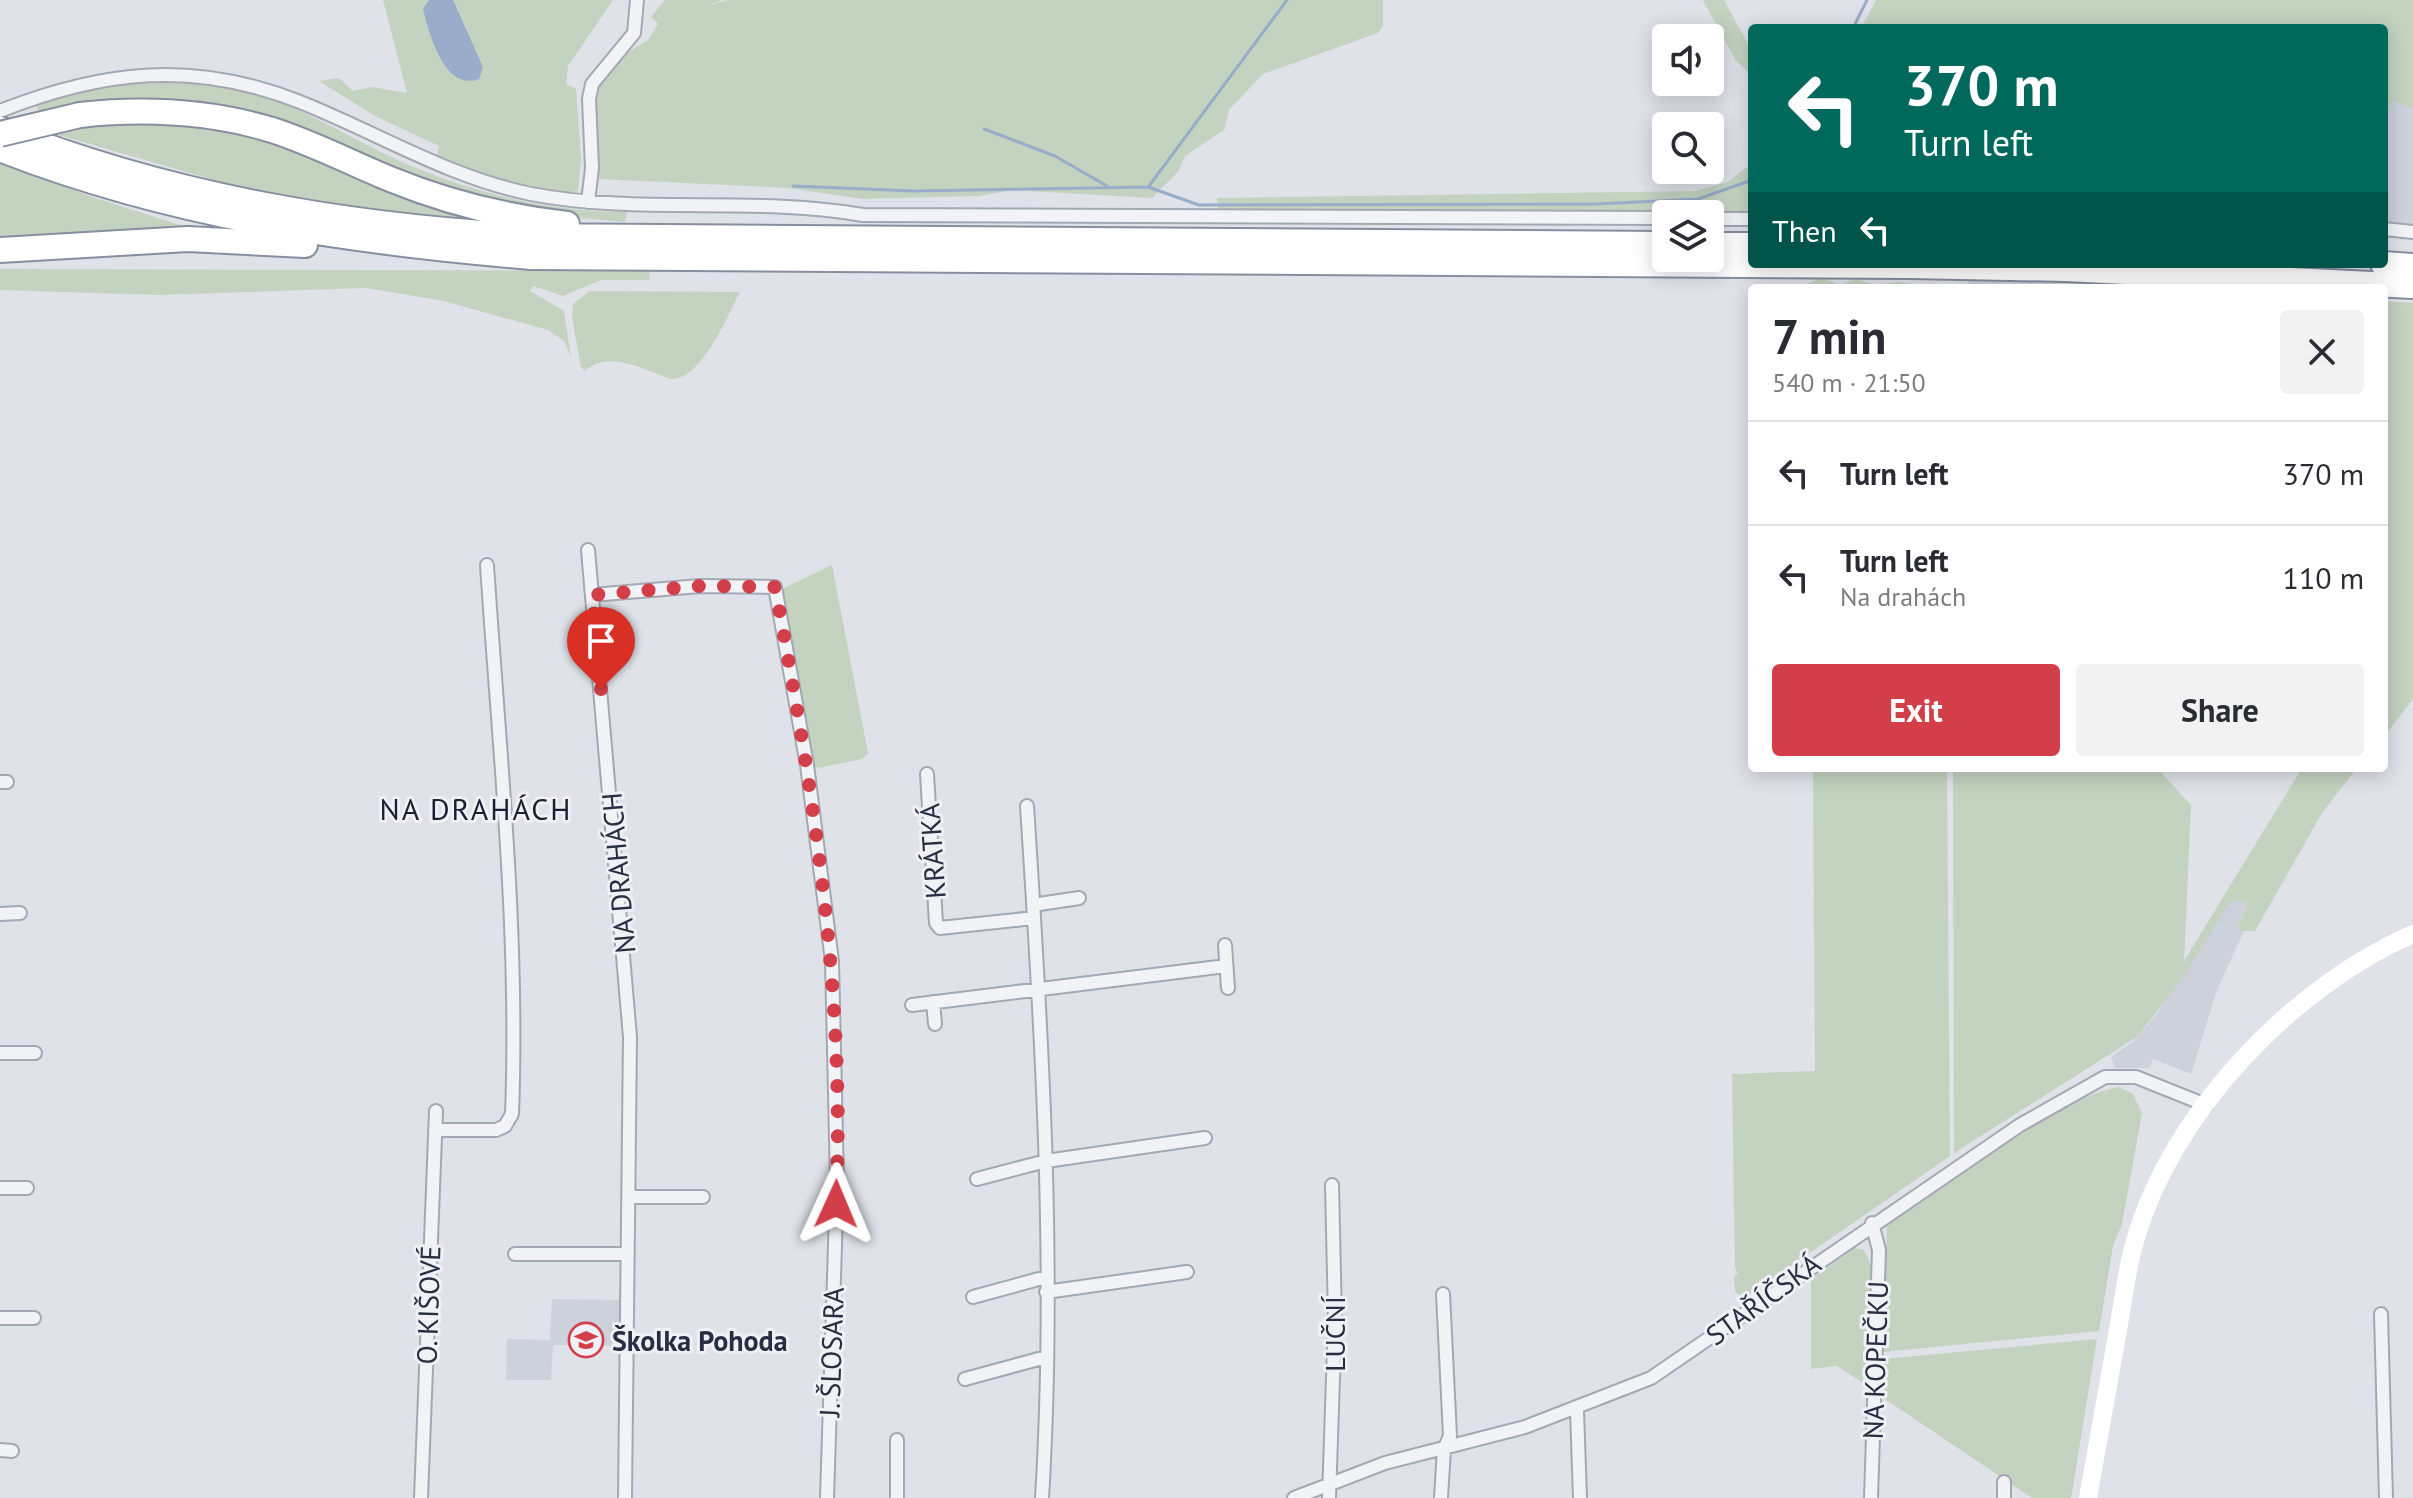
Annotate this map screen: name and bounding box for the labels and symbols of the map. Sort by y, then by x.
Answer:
pin [567,607,635,689]
district label: NA DRAHÁCH [379,789,573,828]
street label: NA DRAHÁCH [593,791,643,955]
street label: KRÁTKÁ [910,801,954,900]
position arrow [794,1162,878,1246]
street label: O. KIŠOVÉ [407,1245,449,1365]
street label: STAŘÍČSKÁ [1698,1245,1828,1353]
street label: NA KOPEČKU [1854,1280,1896,1440]
street label: J. ŠLOSARA [810,1286,852,1418]
street label: LUČNÍ [1316,1295,1353,1372]
school or university icon: Školka Pohoda [567,1321,605,1359]
place label: Školka Pohoda [612,1322,788,1359]

